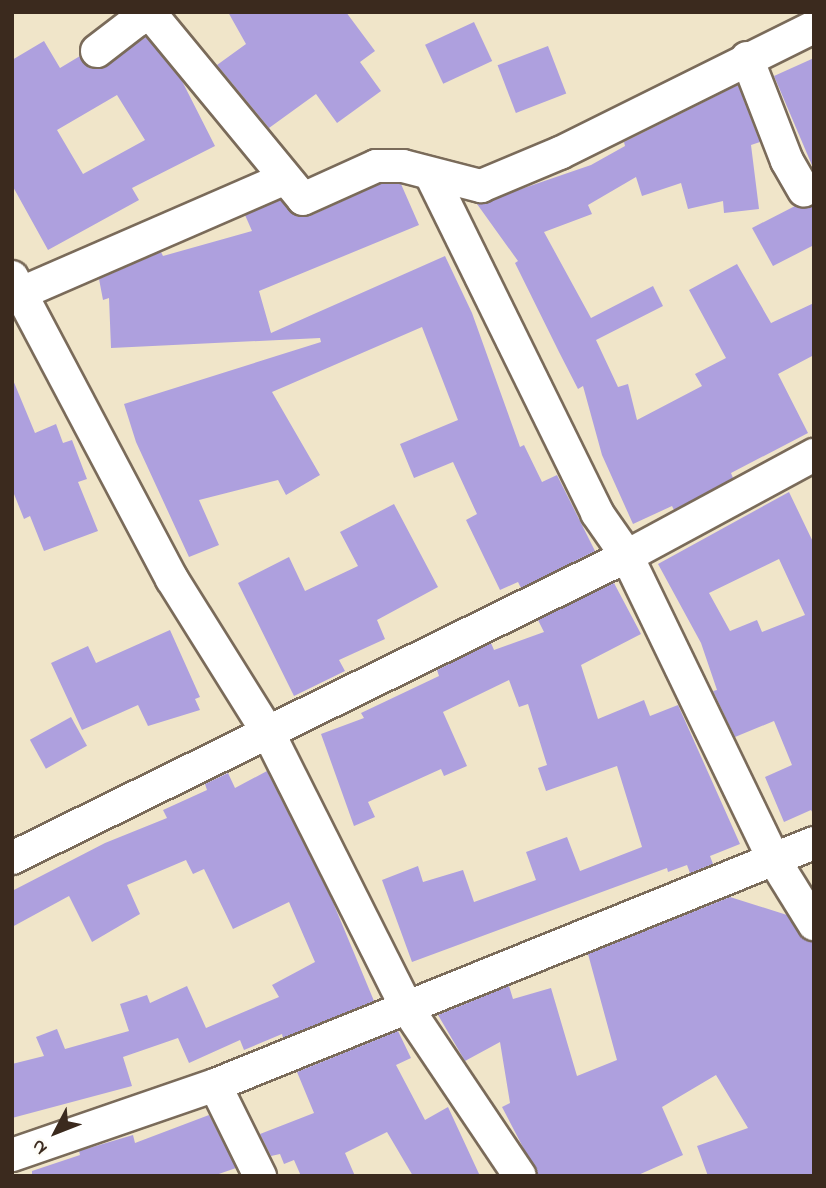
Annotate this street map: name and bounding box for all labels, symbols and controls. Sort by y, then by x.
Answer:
north arrow [21,1097,91,1167]
text: N [26,1133,54,1160]

